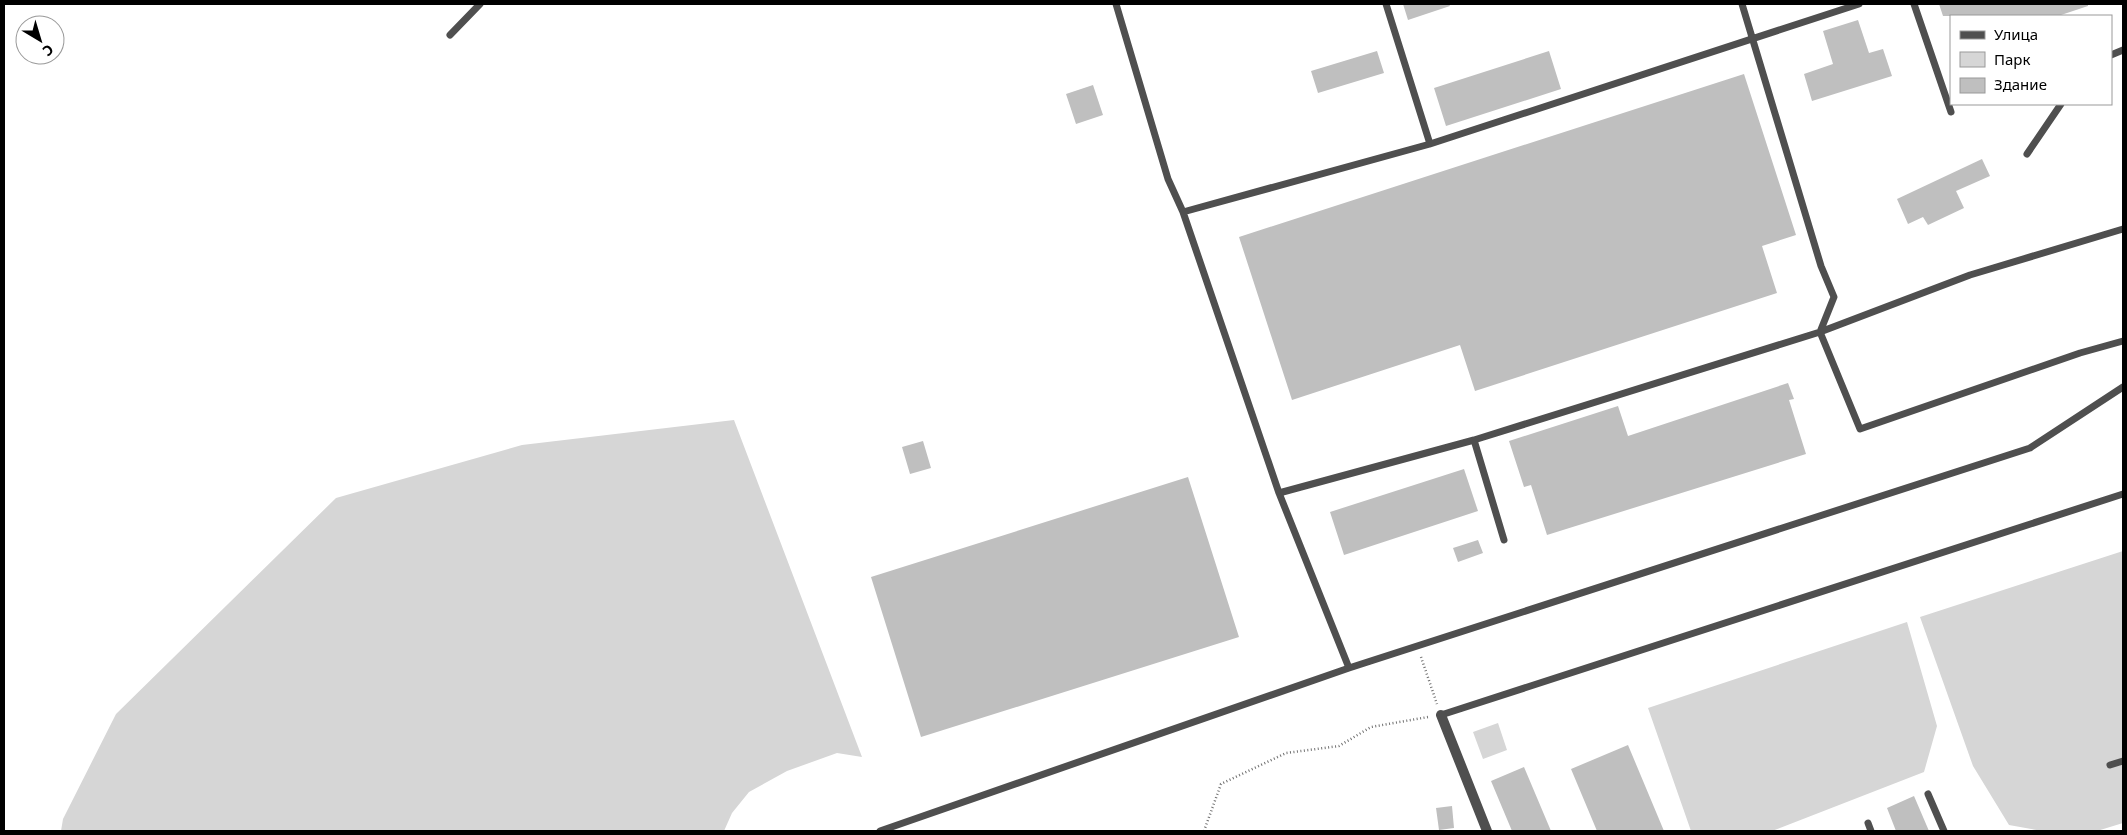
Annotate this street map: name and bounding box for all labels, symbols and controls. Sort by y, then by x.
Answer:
north arrow [15,15,65,65]
legend [1950,15,2112,105]
text: Улица [1994,24,2038,44]
text: С [39,40,58,61]
text: Парк [1994,49,2030,69]
text: Здание [1994,74,2047,94]

